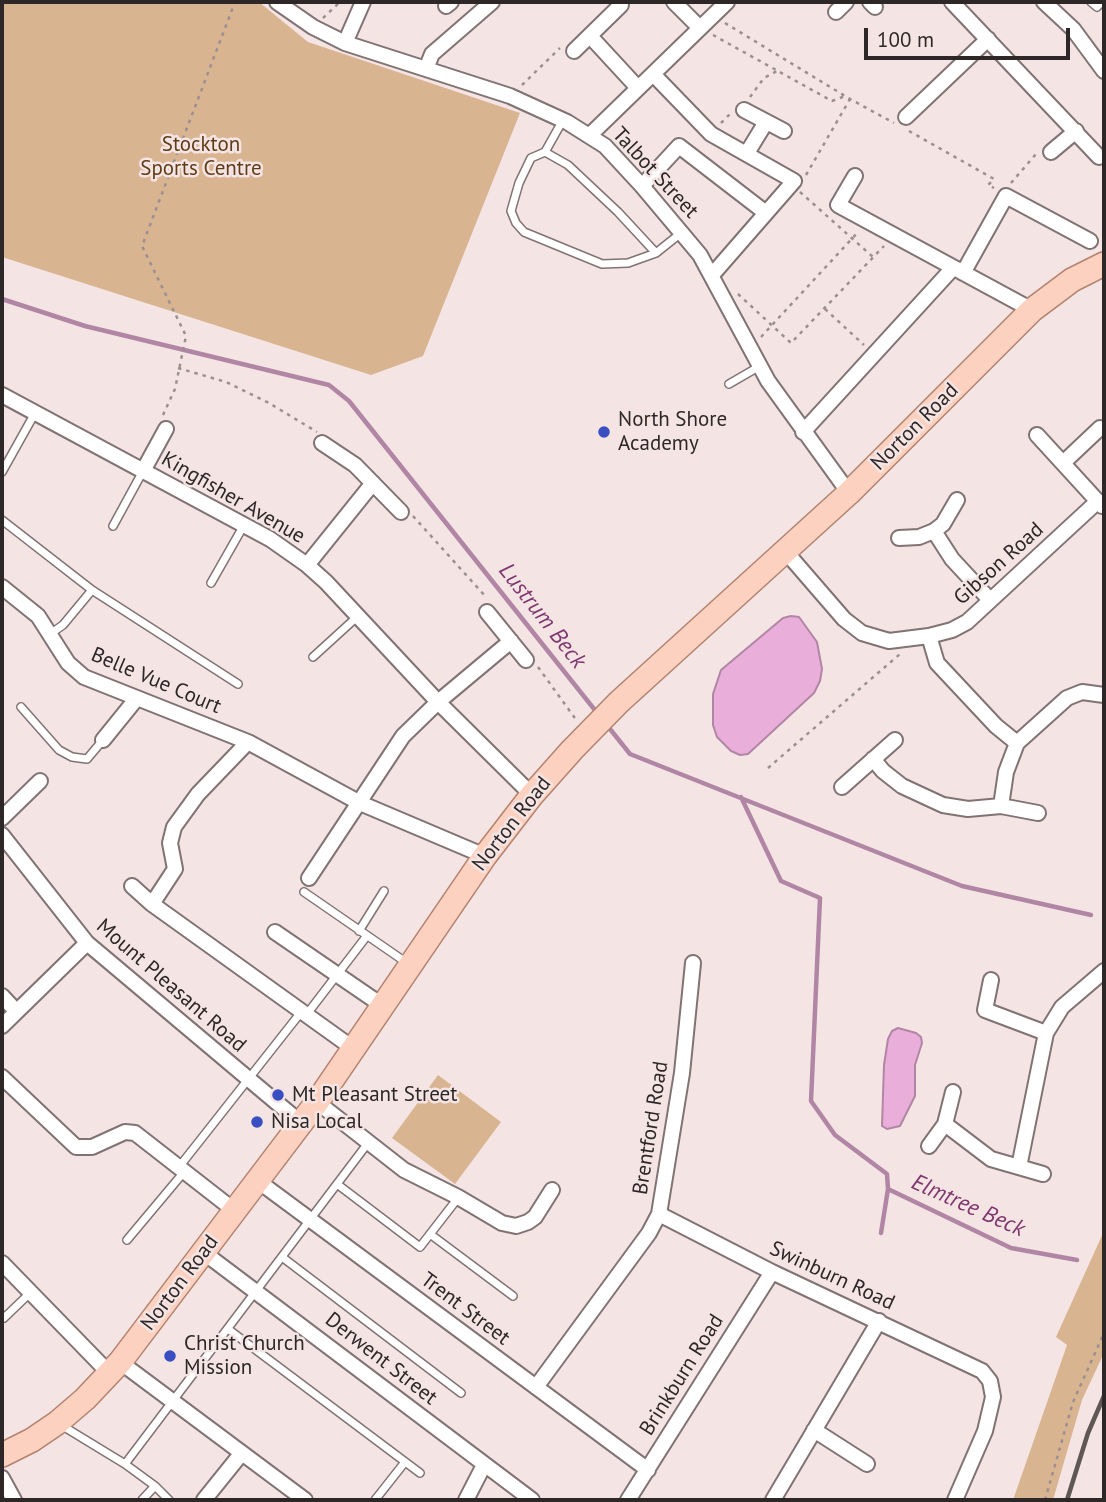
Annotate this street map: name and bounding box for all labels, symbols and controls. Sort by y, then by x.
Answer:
scale bar [868,14,1074,58]
text: 100 m [877,26,934,53]
street label: Talbot Street [607,122,703,224]
park label: Stockton Sports Centre [140,132,262,182]
street label: Norton Road [866,378,964,476]
place label: North Shore Academy [618,407,727,457]
marker: North Shore Academy [596,424,612,440]
street label: Kingfisher Avenue [157,447,309,549]
street label: Gibson Road [949,517,1049,611]
water label: Lustrum Beck [492,558,592,674]
street label: Belle Vue Court [87,642,225,720]
street label: Norton Road [467,772,557,876]
street label: Mount Pleasant Road [91,914,251,1058]
street label: Brentford Road [628,1059,674,1197]
place label: Mt Pleasant Street [292,1082,457,1108]
marker: Mt Pleasant Street [270,1087,286,1103]
place label: Nisa Local [271,1109,363,1135]
marker: Nisa Local [249,1114,265,1130]
water label: Elmtree Beck [907,1169,1029,1243]
street label: Norton Road [136,1230,224,1336]
street label: Swinburn Road [765,1236,899,1316]
street label: Trent Street [415,1267,515,1351]
street label: Derwent Street [320,1307,442,1411]
street label: Brinkburn Road [635,1310,729,1440]
place label: Christ Church Mission [184,1331,305,1381]
marker: Christ Church Mission [162,1348,178,1364]

